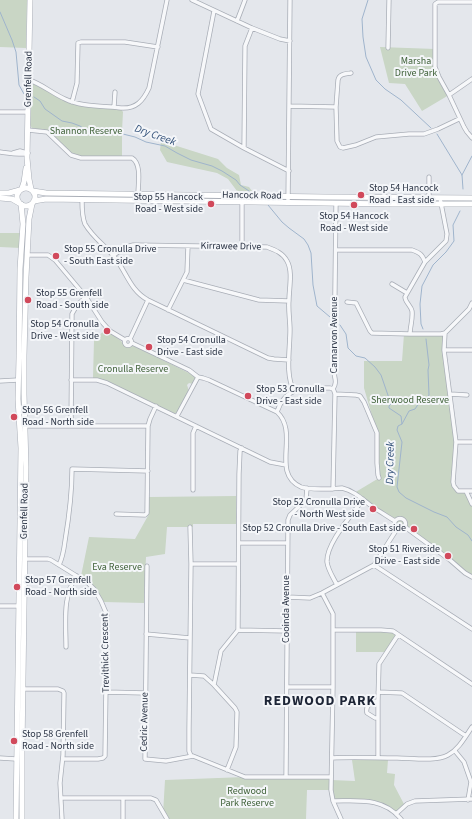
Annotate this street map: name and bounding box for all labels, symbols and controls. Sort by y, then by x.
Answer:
street label: Grenfell Road [23,51,35,107]
park label: Marsha Drive Park [395,56,437,80]
water label: Dry Creek [133,122,177,150]
park label: Shannon Reserve [50,126,122,138]
place label: Stop 54 Hancock Road - East side [369,183,439,206]
street label: Hancock Road [222,189,282,203]
marker: Stop 54 Hancock Road - East side [356,190,366,200]
place label: Stop 55 Hancock Road - West side [133,192,203,216]
marker: Stop 55 Hancock Road - West side [206,199,216,209]
marker: Stop 54 Hancock Road - West side [349,200,359,210]
place label: Stop 54 Hancock Road - West side [319,211,389,234]
street label: Kirrawee Drive [201,240,261,254]
place label: Stop 55 Cronulla Drive - South East side [64,244,156,268]
marker: Stop 55 Cronulla Drive - South East side [51,251,61,261]
place label: Stop 55 Grenfell Road - South side [36,288,109,312]
marker: Stop 55 Grenfell Road - South side [23,295,33,305]
street label: Carnarvon Avenue [329,297,341,373]
place label: Stop 54 Cronulla Drive - West side [30,319,99,342]
marker: Stop 54 Cronulla Drive - West side [102,326,112,336]
place label: Stop 54 Cronulla Drive - East side [157,335,226,358]
marker: Stop 54 Cronulla Drive - East side [144,342,154,352]
park label: Cronulla Reserve [98,364,168,376]
place label: Stop 53 Cronulla Drive - East side [256,384,325,408]
marker: Stop 53 Cronulla Drive - East side [243,391,253,401]
park label: Sherwood Reserve [371,395,449,407]
place label: Stop 56 Grenfell Road - North side [22,405,94,428]
marker: Stop 56 Grenfell Road - North side [9,412,19,422]
water label: Dry Creek [384,441,398,485]
street label: Grenfell Road [19,483,31,539]
place label: Stop 52 Cronulla Drive - North West side [273,497,365,520]
marker: Stop 52 Cronulla Drive - North West side [368,504,378,514]
place label: Stop 52 Cronulla Drive - South East side [243,523,406,535]
marker: Stop 52 Cronulla Drive - South East side [409,524,419,534]
place label: Stop 51 Riverside Drive - East side [368,544,440,568]
marker: Stop 51 Riverside Drive - East side [443,551,453,561]
park label: Eva Reserve [92,562,142,574]
place label: Stop 57 Grenfell Road - North side [25,575,97,598]
street label: Cooinda Avenue [281,575,293,643]
marker: Stop 57 Grenfell Road - North side [12,582,22,592]
street label: Trevithick Crescent [99,613,113,693]
street label: Cedric Avenue [138,692,152,752]
district label: REDWOOD PARK [264,694,376,710]
place label: Stop 58 Grenfell Road - North side [22,729,94,752]
marker: Stop 58 Grenfell Road - North side [9,736,19,746]
park label: Redwood Park Reserve [220,786,274,810]

